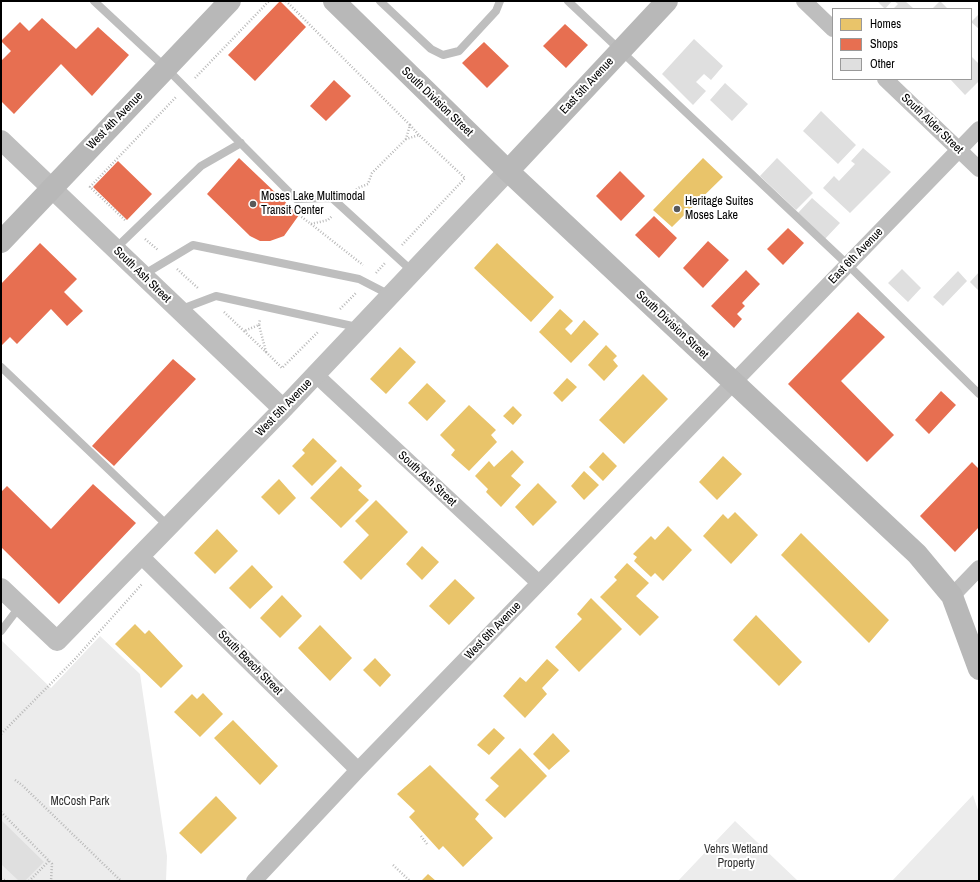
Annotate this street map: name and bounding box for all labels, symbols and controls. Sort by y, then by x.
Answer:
legend [832,8,972,80]
text: Homes [870,16,901,32]
text: Shops [870,36,898,52]
street label: East 5th Avenue [557,55,617,117]
text: Other [870,56,895,72]
street label: South Division Street [398,64,476,140]
street label: West 4th Avenue [84,89,146,153]
street label: South Alder Street [898,91,966,157]
place label: Moses Lake Multimodal Transit Center [261,190,365,218]
place label: Heritage Suites Moses Lake [685,195,753,223]
marker: Moses Lake Multimodal Transit Center [248,199,258,209]
marker: Heritage Suites Moses Lake [672,204,682,214]
street label: East 6th Avenue [826,225,886,287]
street label: South Ash Street [110,244,174,306]
street label: South Division Street [633,288,711,362]
street label: West 5th Avenue [253,376,315,440]
street label: South Ash Street [395,448,459,510]
street label: West 6th Avenue [462,599,524,663]
street label: South Beech Street [215,628,285,698]
park label: McCosh Park [50,795,110,809]
park label: Vehrs Wetland Property [704,843,768,871]

